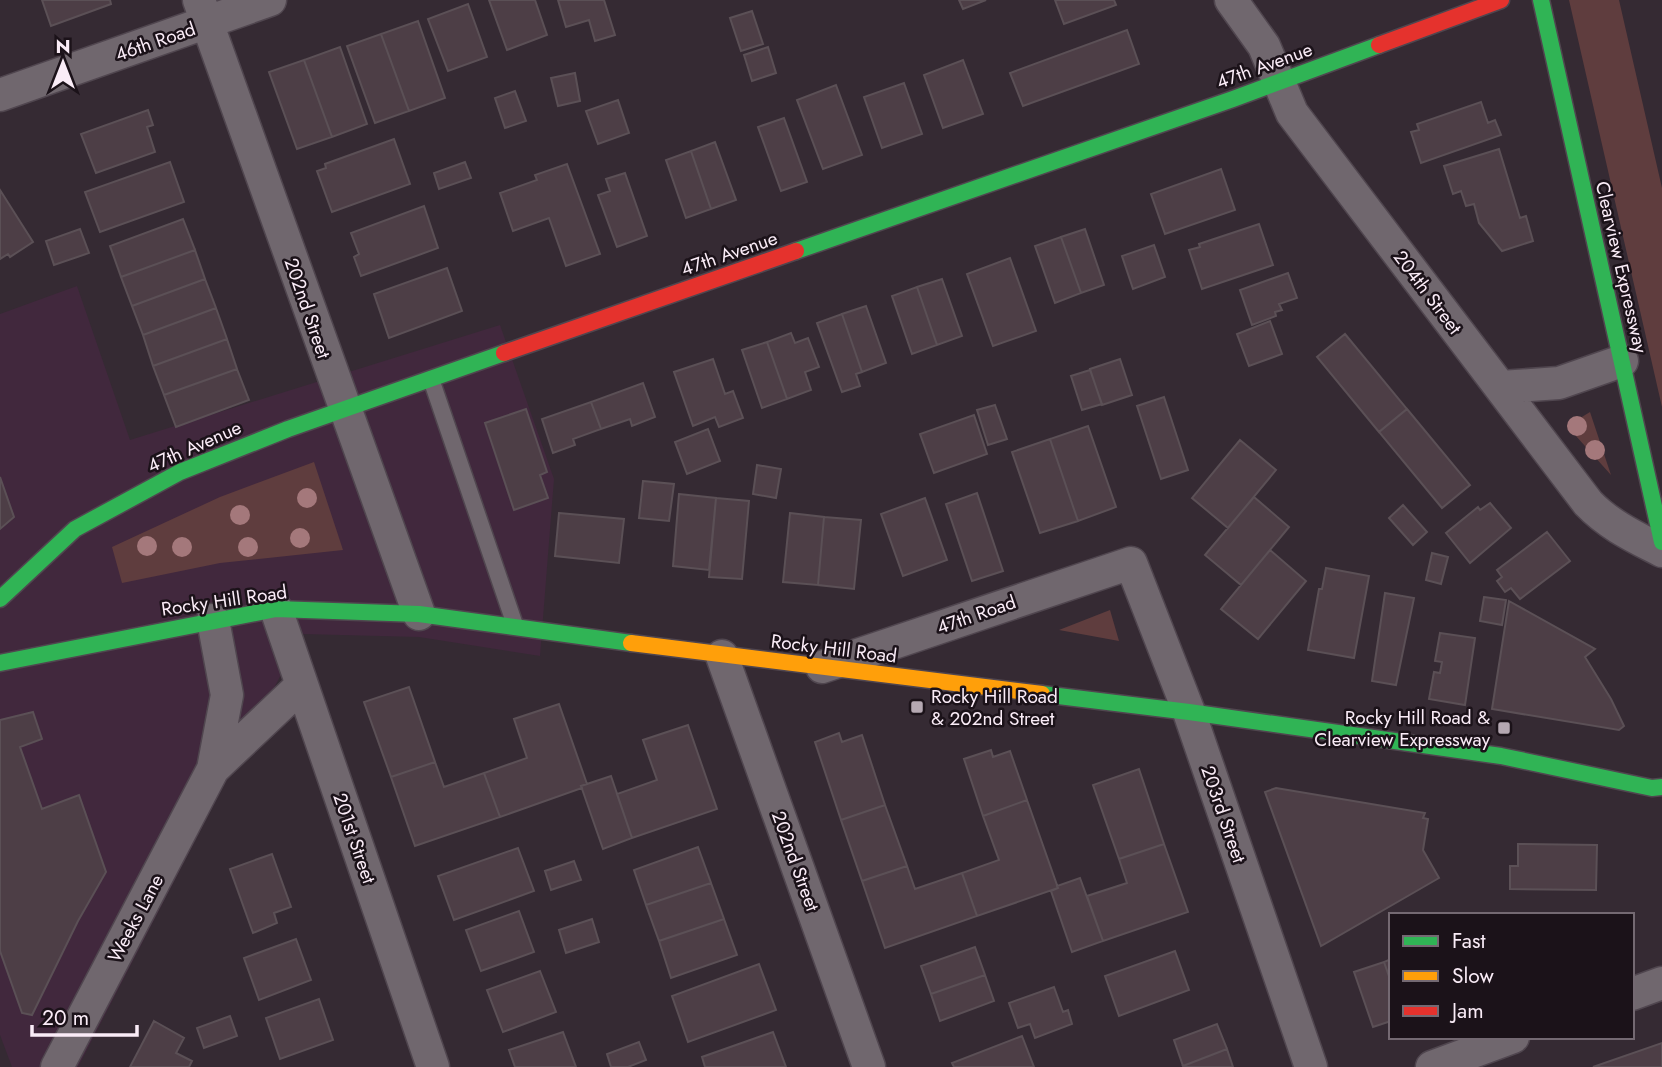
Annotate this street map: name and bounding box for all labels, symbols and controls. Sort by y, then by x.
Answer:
street label: 46th Road [111,15,199,68]
north arrow [28,28,98,98]
text: N [55,33,71,60]
street label: 47th Avenue [1212,36,1316,95]
street label: Clearview Expressway [1589,179,1655,356]
street label: 47th Avenue [677,224,781,283]
street label: 204th Street [1387,245,1468,340]
street label: 202nd Street [278,254,338,363]
street label: 47th Avenue [143,414,246,479]
street label: Rocky Hill Road [159,578,289,623]
street label: 47th Road [933,588,1019,641]
street label: Rocky Hill Road [769,627,898,670]
place label: Rocky Hill Road & 202nd Street [931,683,1058,732]
marker: Rocky Hill Road & 202nd Street [909,699,925,715]
place label: Rocky Hill Road & Clearview Expressway [1314,704,1491,753]
marker: Rocky Hill Road & Clearview Expressway [1496,720,1512,736]
street label: 203rd Street [1194,762,1253,867]
street label: 201st Street [326,789,383,887]
street label: 202nd Street [765,807,826,915]
street label: Weeks Lane [101,869,170,967]
legend [1389,913,1634,1039]
text: Fast [1452,926,1485,956]
text: Slow [1452,961,1494,991]
scale bar [32,993,136,1038]
text: Jam [1449,996,1484,1026]
text: 20 m [42,1003,89,1033]

